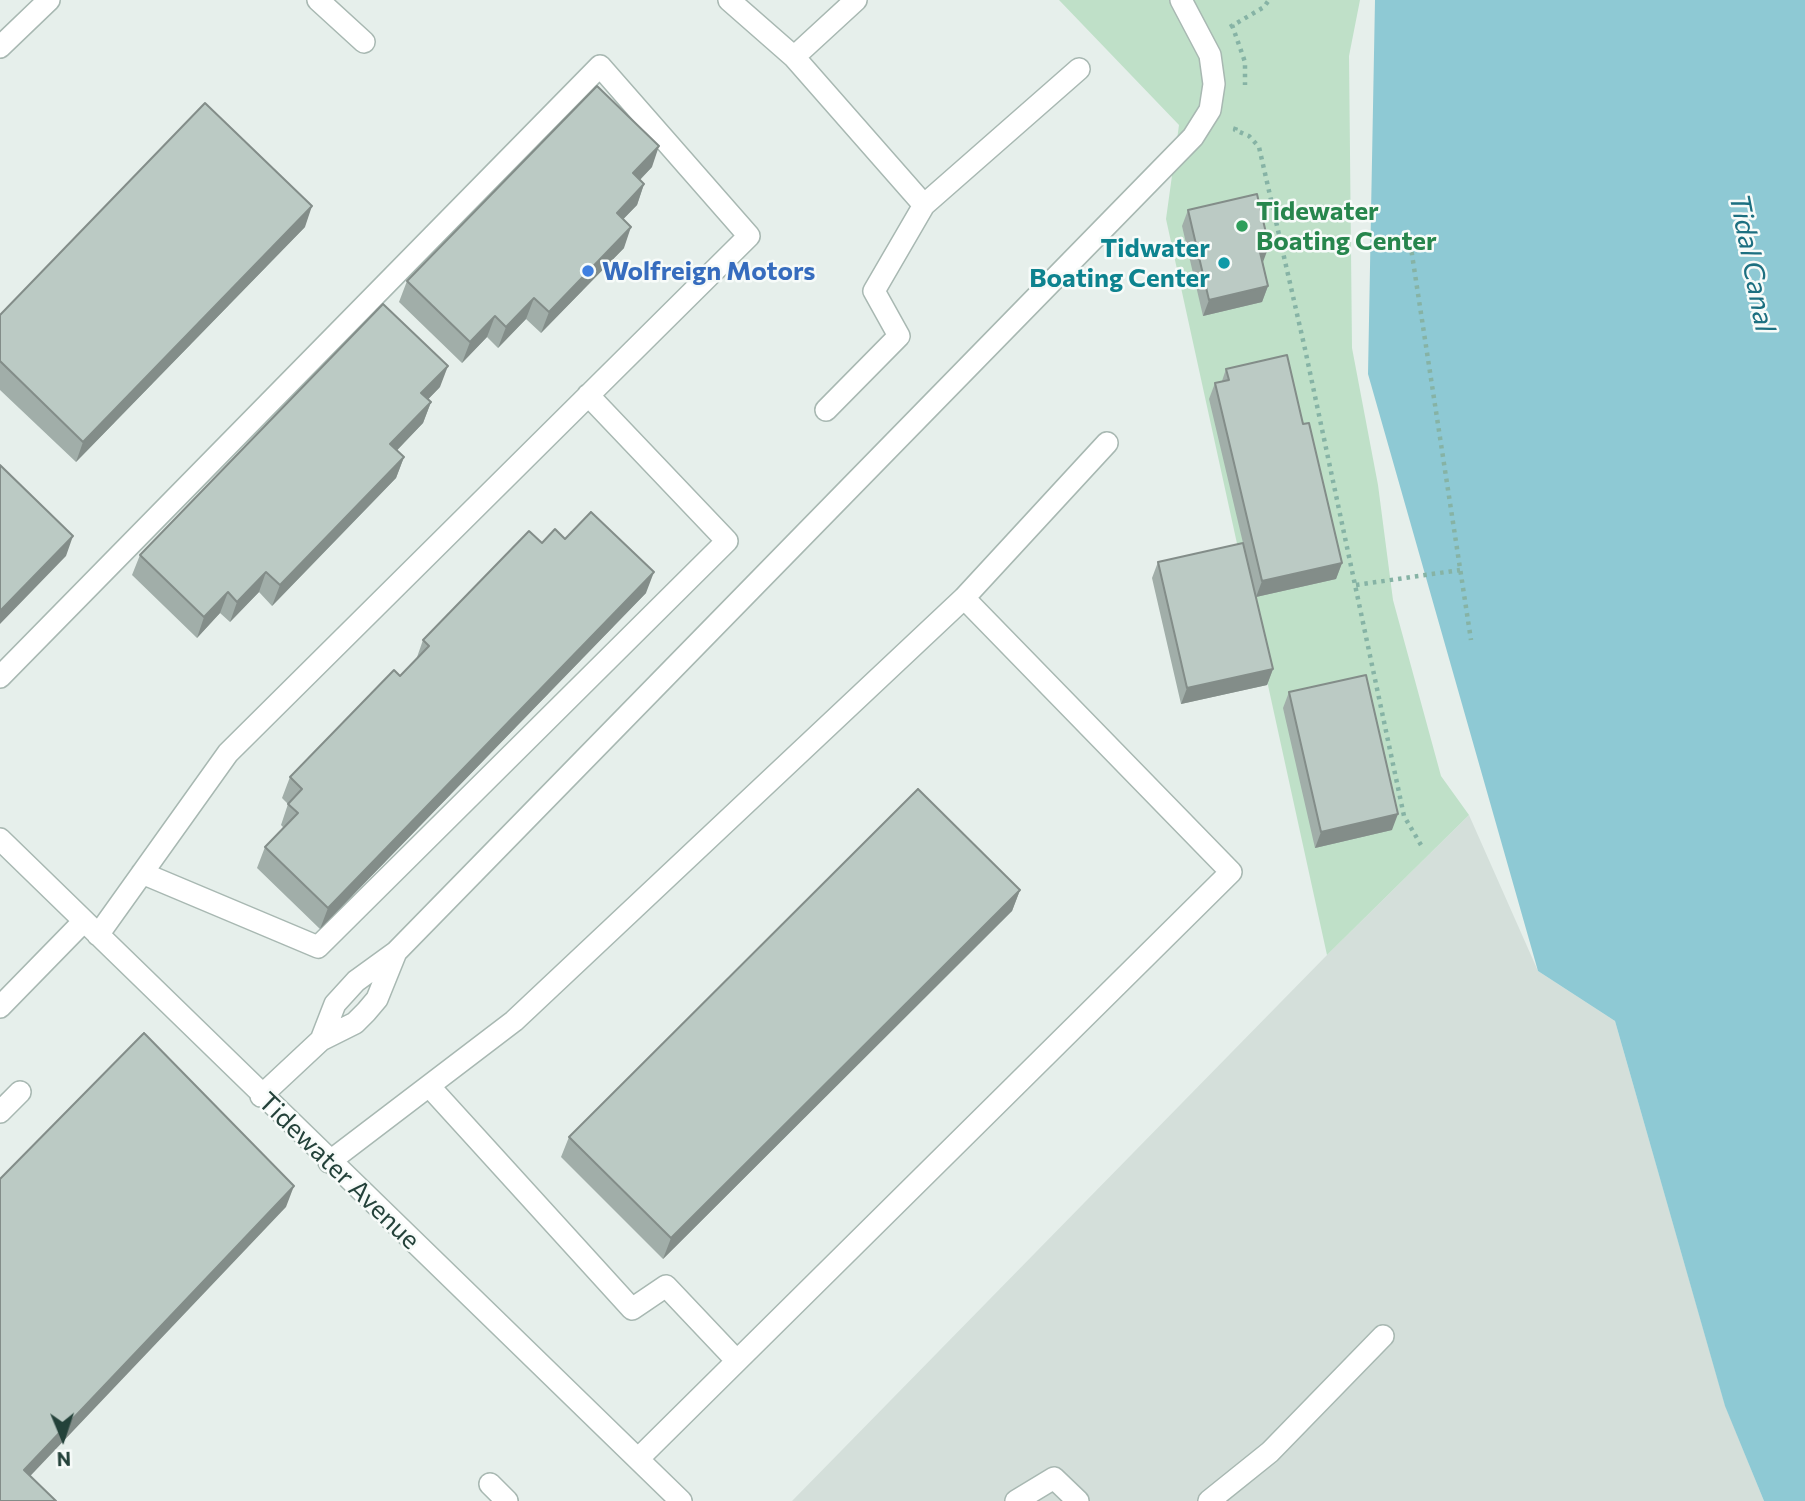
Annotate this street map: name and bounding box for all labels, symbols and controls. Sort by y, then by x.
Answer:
water label: Tidal Canal [1722,191,1782,335]
place label: Tidewater Boating Center [1256,195,1437,256]
marker: Tidewater Boating Center [1234,218,1250,234]
place label: Tidwater Boating Center [1029,232,1210,294]
place label: Wolfreign Motors [602,255,815,287]
marker: Tidwater Boating Center [1216,255,1232,271]
marker: Wolfreign Motors [580,263,596,279]
street label: Tidewater Avenue [252,1086,426,1256]
north arrow [28,1403,98,1473]
text: N [56,1448,71,1471]

